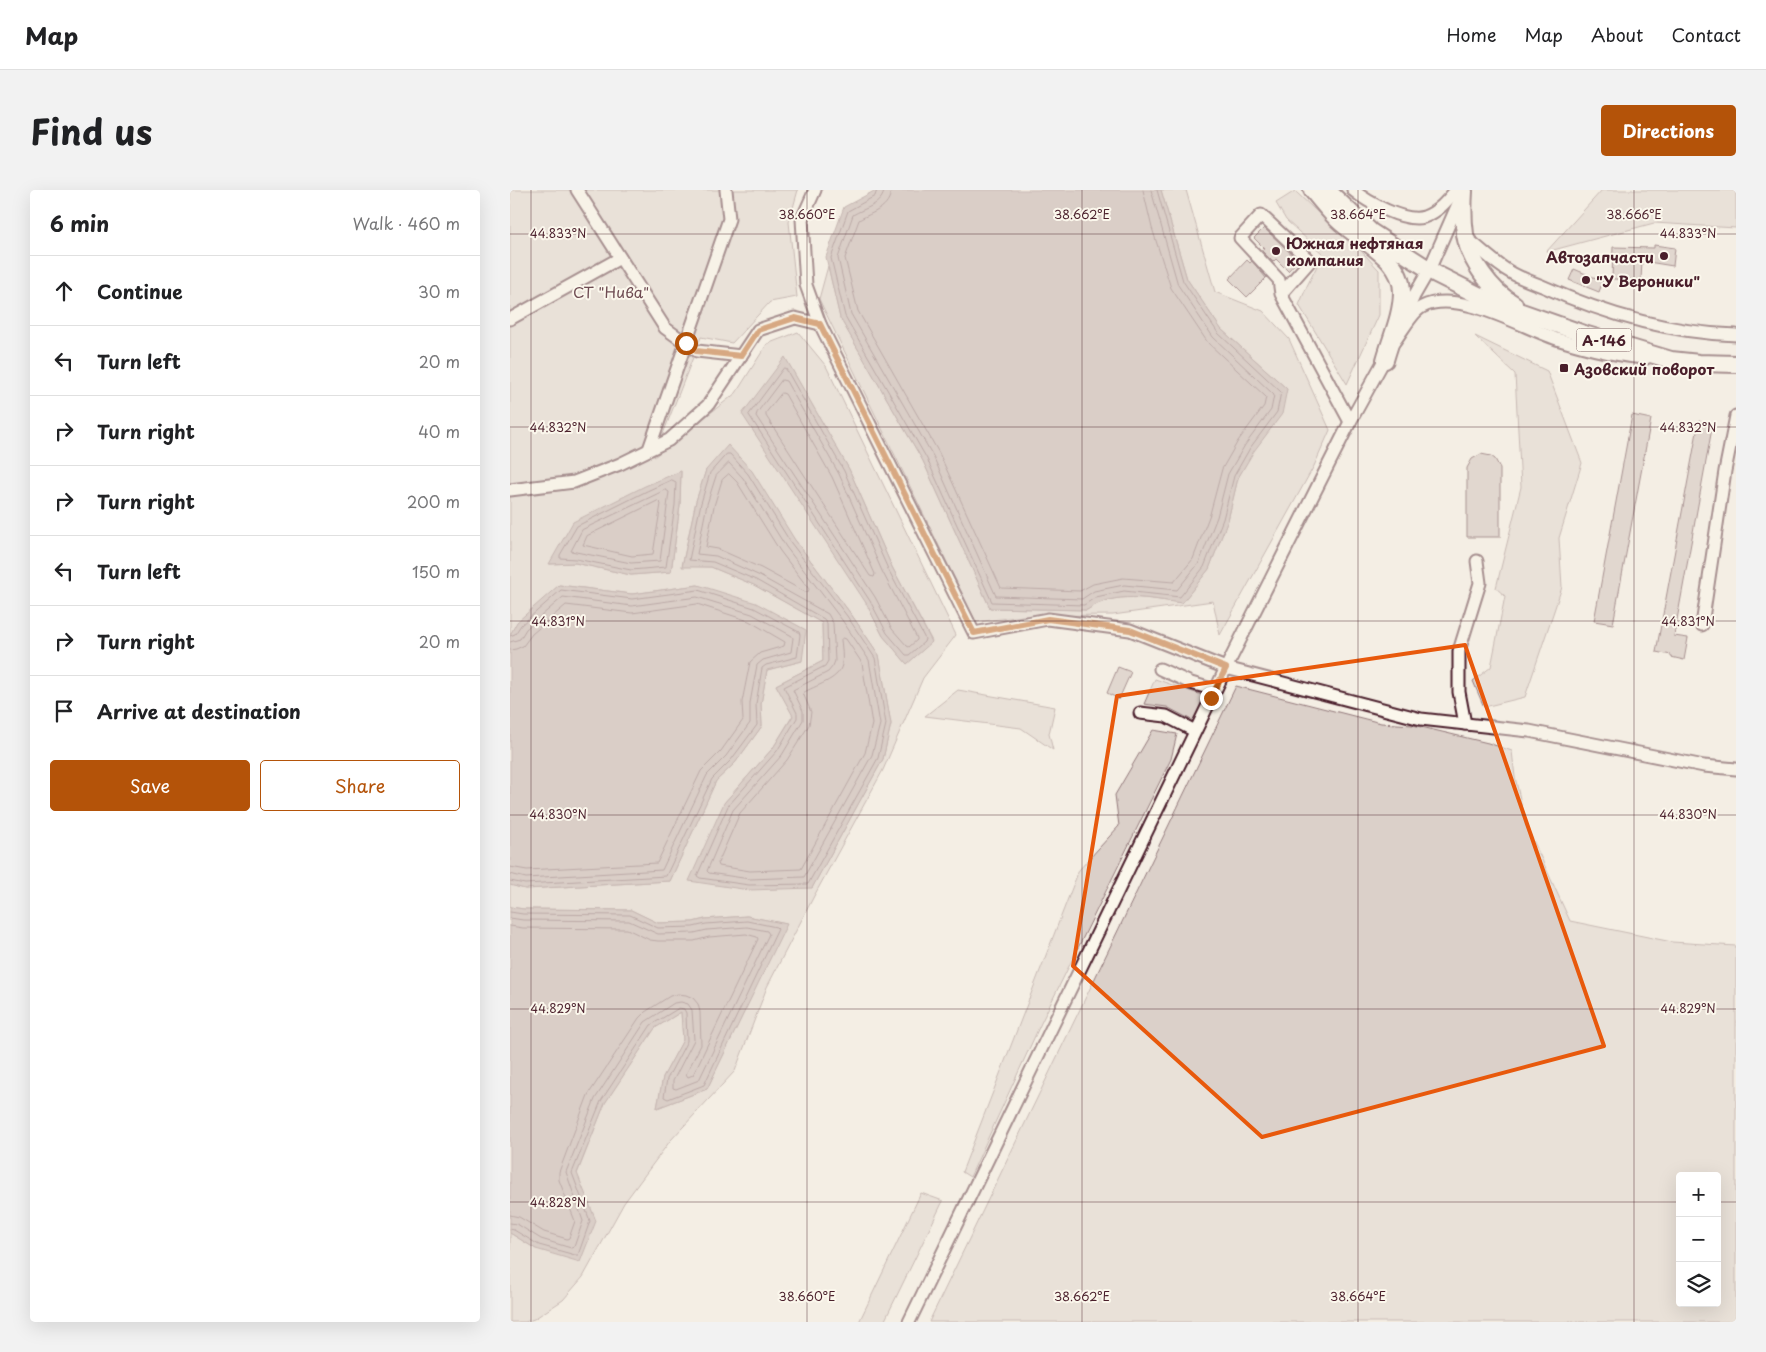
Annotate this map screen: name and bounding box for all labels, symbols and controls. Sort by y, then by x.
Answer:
text: Map [25,17,78,53]
text: Home [1446,21,1496,48]
text: Map [1524,21,1563,48]
text: About [1591,21,1643,48]
text: Contact [1671,21,1741,48]
text: Find us [30,104,152,157]
button: Directions [1601,105,1736,156]
text: 38.660°E [779,205,835,223]
text: 38.662°E [1054,205,1110,223]
text: 38.664°E [1330,205,1386,223]
text: 38.666°E [1606,205,1662,223]
text: 6 min [50,207,109,239]
text: Walk · 460 m [353,211,460,235]
text: 44.833°N [530,224,586,242]
text: 44.833°N [1660,224,1716,242]
place label: Южная нефтяная компания [1286,231,1423,271]
marker: Южная нефтяная компания [1270,245,1282,257]
place label: Автозапчасти [1546,245,1654,268]
marker: Автозапчасти [1658,250,1670,262]
place label: "У Вероники" [1596,269,1700,292]
marker: "У Вероники" [1580,274,1592,286]
icon: ahead [50,277,78,305]
text: Continue [97,277,183,305]
text: 30 m [418,279,460,303]
park label: СТ "Нива" [573,280,649,303]
road number: А-146 [1576,328,1632,352]
route start [675,332,698,355]
icon: left [50,347,78,375]
text: Turn left [97,347,181,375]
text: 20 m [419,349,460,373]
place label: Азовский поворот [1573,357,1715,380]
marker: Азовский поворот [1558,362,1570,374]
icon: right [50,417,78,445]
text: Turn right [97,417,195,445]
text: 44.832°N [530,418,586,436]
text: 44.832°N [1660,418,1716,436]
text: 40 m [418,419,460,443]
icon: right [50,487,78,515]
text: Turn right [97,487,195,515]
text: 200 m [407,489,460,513]
icon: left [50,557,78,585]
text: Turn left [97,557,181,585]
text: 150 m [412,559,460,583]
text: 44.831°N [531,612,585,630]
text: 44.831°N [1661,612,1715,630]
icon: right [50,627,78,655]
text: Turn right [97,627,195,655]
text: 20 m [419,629,460,653]
route end [1200,687,1223,710]
icon: arrive [50,697,78,725]
text: Arrive at destination [97,697,301,725]
button: Save [50,760,250,811]
button: Share [260,760,460,811]
text: 44.830°N [529,805,587,823]
text: 44.830°N [1659,805,1717,823]
text: 44.829°N [530,999,586,1017]
text: 44.829°N [1660,999,1716,1017]
map controls [1676,1172,1721,1307]
button: + [1676,1172,1721,1217]
text: 44.828°N [530,1193,586,1211]
button: − [1676,1217,1721,1262]
button: layers [1676,1262,1721,1307]
text: 38.660°E [779,1287,835,1305]
text: 38.662°E [1054,1287,1110,1305]
text: 38.664°E [1330,1287,1386,1305]

